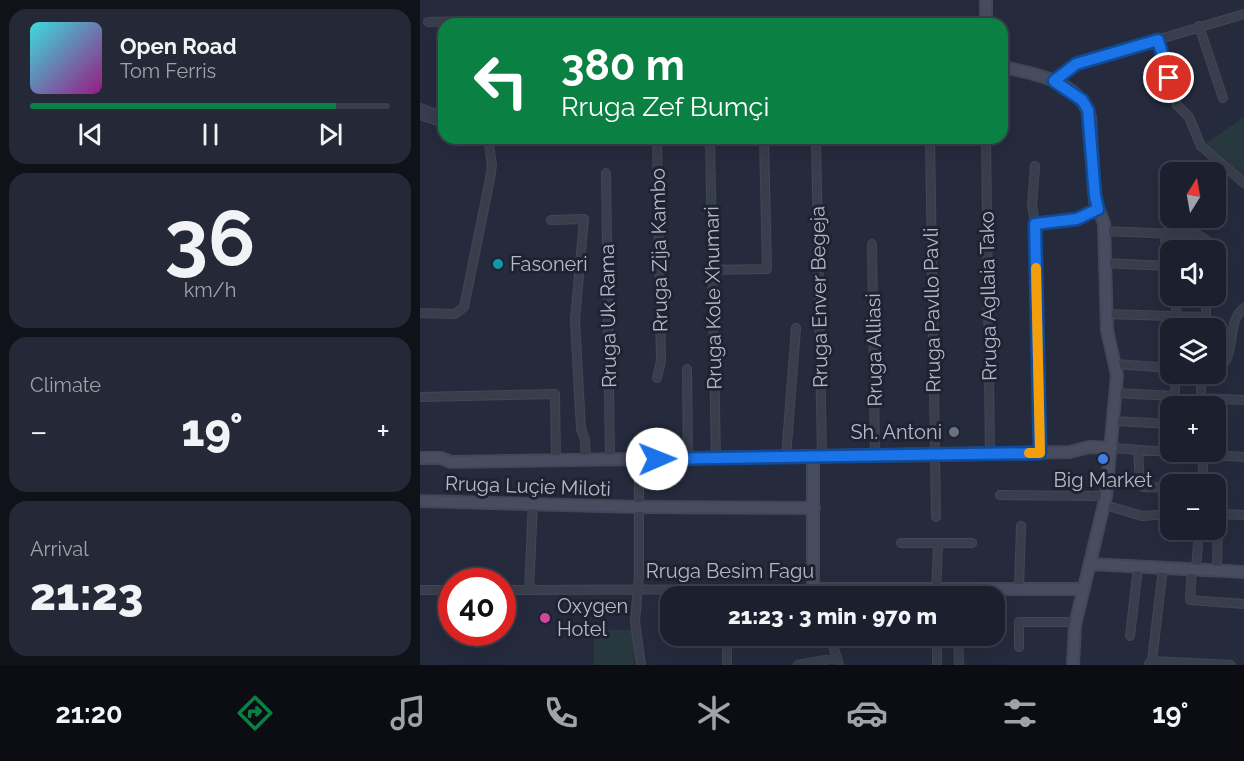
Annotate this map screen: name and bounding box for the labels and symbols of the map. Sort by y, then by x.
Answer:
pin [1143,52,1194,103]
north arrow [1160,162,1226,228]
street label: Rruga Zija Kambo [646,168,672,332]
street label: Rruga Kole Xhumari [699,206,727,390]
street label: Rruga Enver Begeja [805,206,833,388]
street label: Rruga Agllaia Tako [975,211,1001,381]
street label: Rruga Pavllo Pavli [919,227,945,393]
street label: Rruga Uk Rama [595,244,621,388]
place label: Fasoneri [510,252,588,276]
marker: Fasoneri [491,257,505,271]
street label: Rruga Alliasi [861,293,887,407]
place label: Sh. Antoni [850,420,942,444]
marker: Sh. Antoni [947,425,961,439]
position arrow [625,427,689,491]
marker: Big Market [1096,452,1110,466]
place label: Big Market [1054,468,1153,492]
street label: Rruga Luçie Miloti [445,471,611,501]
street label: Rruga Besim Fagu [646,559,814,583]
speed limit sign: 40 [438,568,516,646]
place label: Oxygen Hotel [557,594,628,641]
marker: Oxygen Hotel [538,611,552,625]

